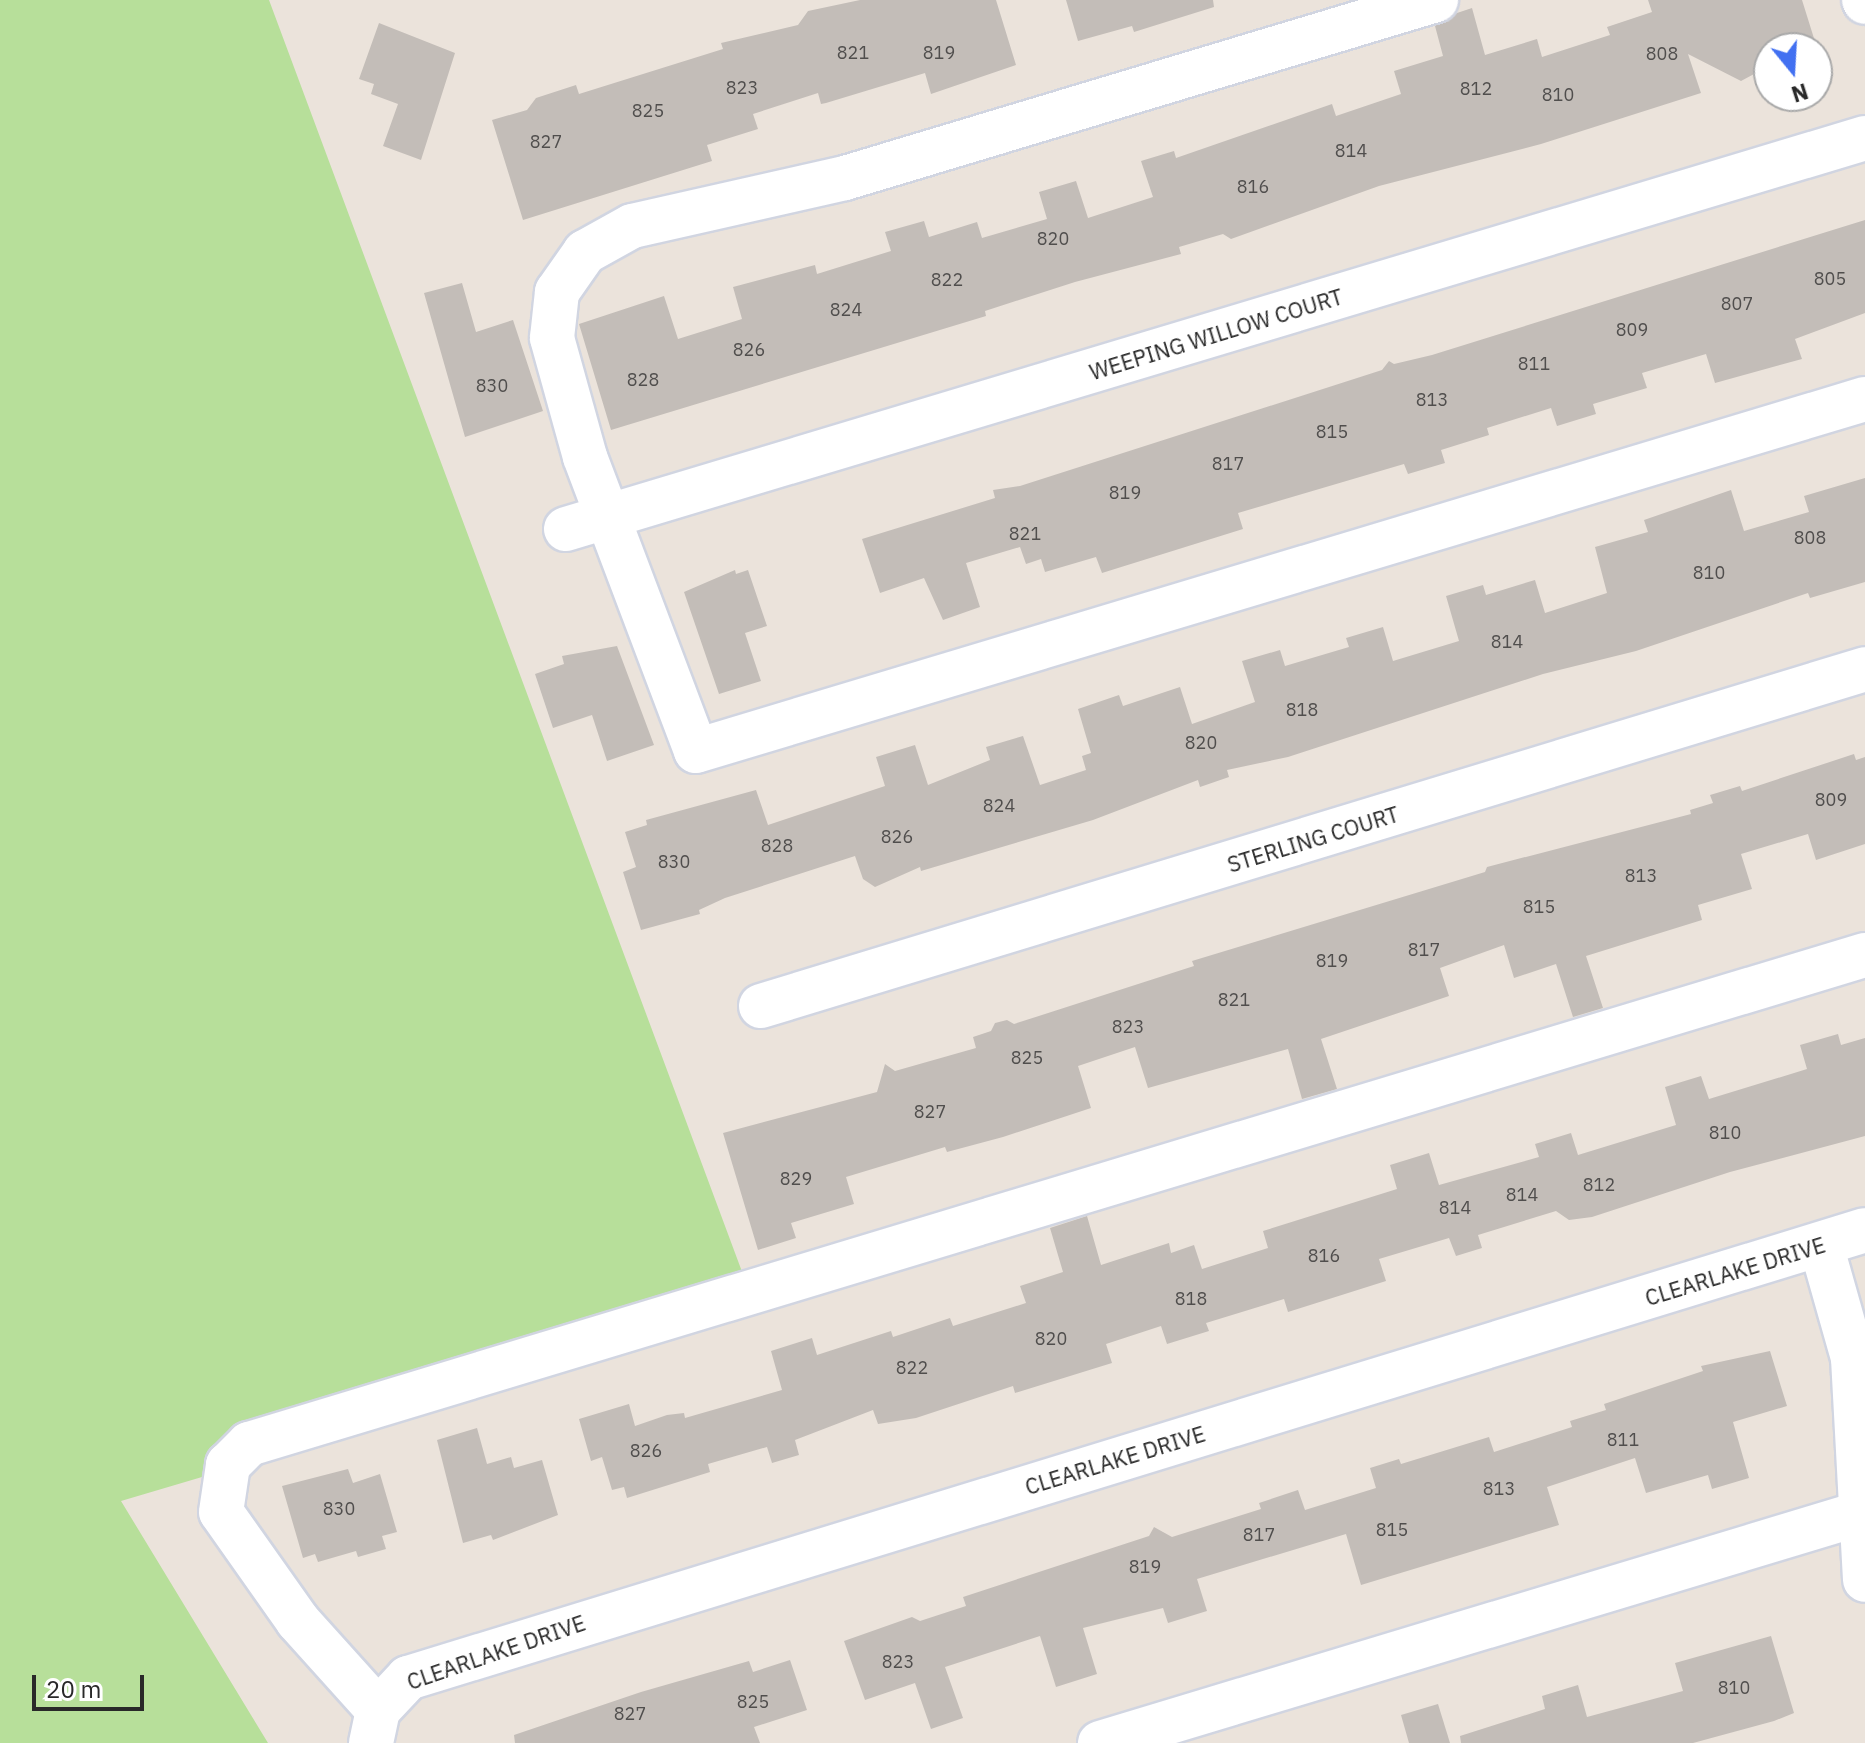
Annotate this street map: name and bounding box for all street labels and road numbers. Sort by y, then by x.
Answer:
street label: WEEPING WILLOW COURT [1086,283,1346,385]
street label: STERLING COURT [1224,800,1402,878]
street label: CLEARLAKE DRIVE [1642,1231,1828,1311]
street label: CLEARLAKE DRIVE [1022,1420,1208,1500]
street label: CLEARLAKE DRIVE [403,1609,589,1695]

